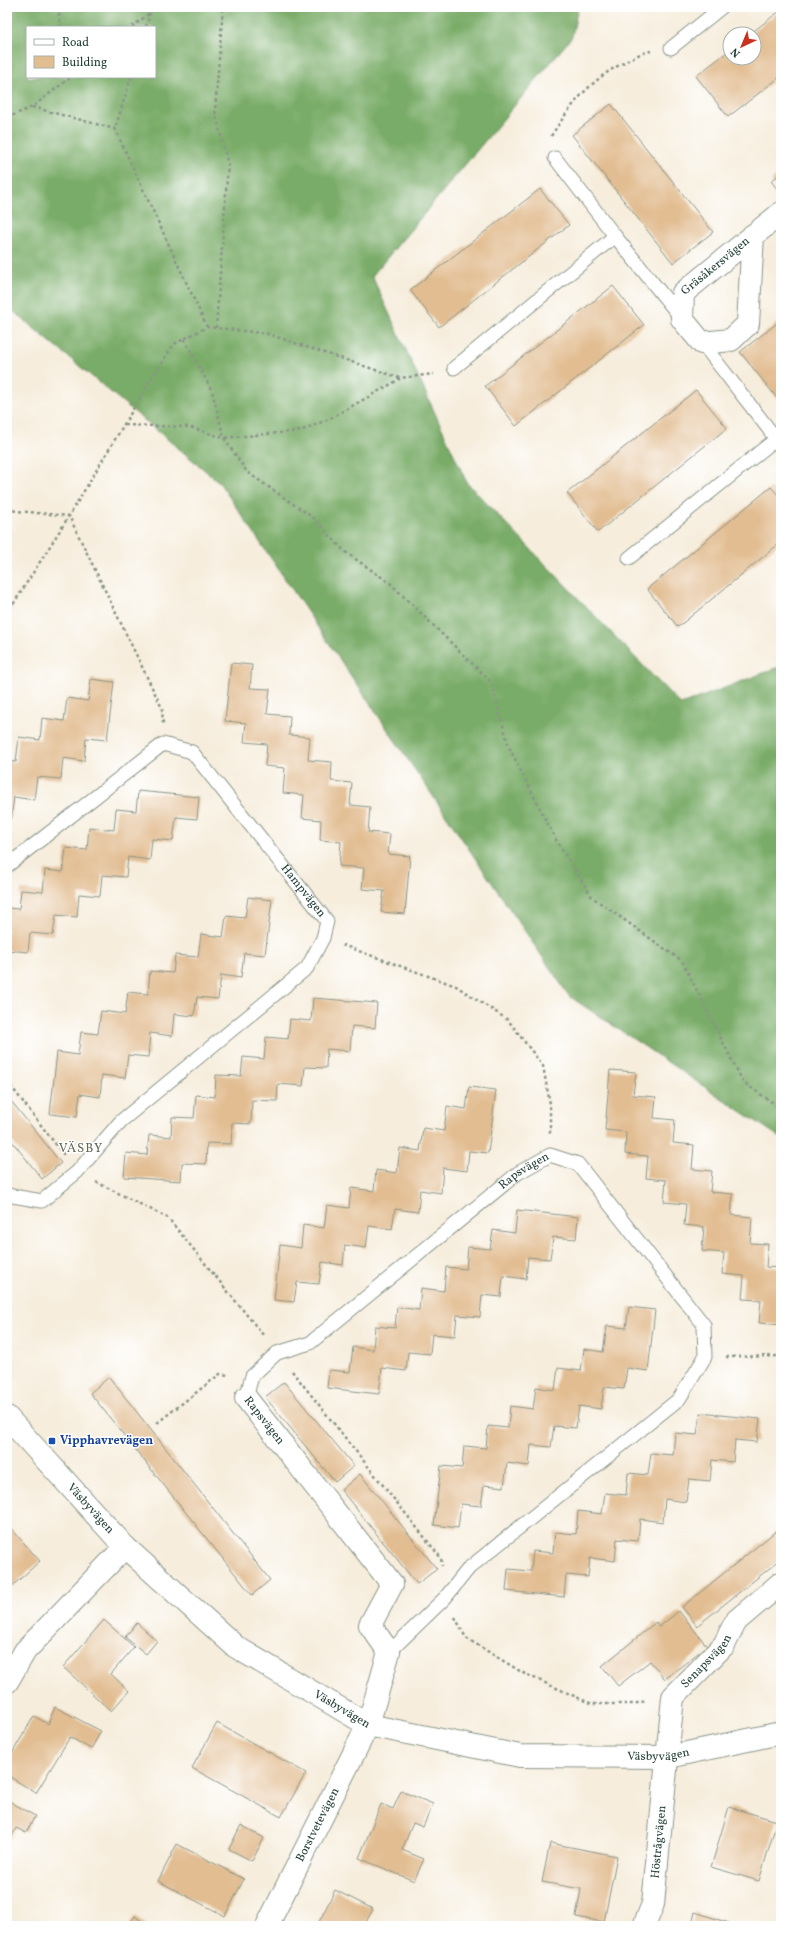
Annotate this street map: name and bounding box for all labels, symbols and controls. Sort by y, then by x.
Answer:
legend [26,26,156,78]
north arrow [722,26,762,66]
text: Road [62,35,89,51]
text: N [728,44,744,60]
text: Building [62,55,107,71]
street label: Gräsåkersvägen [678,234,753,299]
street label: Hampvägen [277,861,329,921]
district label: VÄSBY [59,1140,103,1158]
street label: Rapsvägen [495,1149,552,1193]
street label: Rapsvägen [240,1393,288,1448]
place label: Vipphavrevägen [60,1433,153,1449]
marker: Vipphavrevägen [47,1436,57,1446]
street label: Väsbyvägen [63,1480,117,1537]
street label: Senapsvägen [678,1632,736,1692]
street label: Väsbyvägen [311,1687,373,1732]
street label: Väsbyvägen [627,1745,691,1765]
street label: Borstvetevägen [292,1785,344,1865]
street label: Höstrågvägen [647,1805,670,1879]

